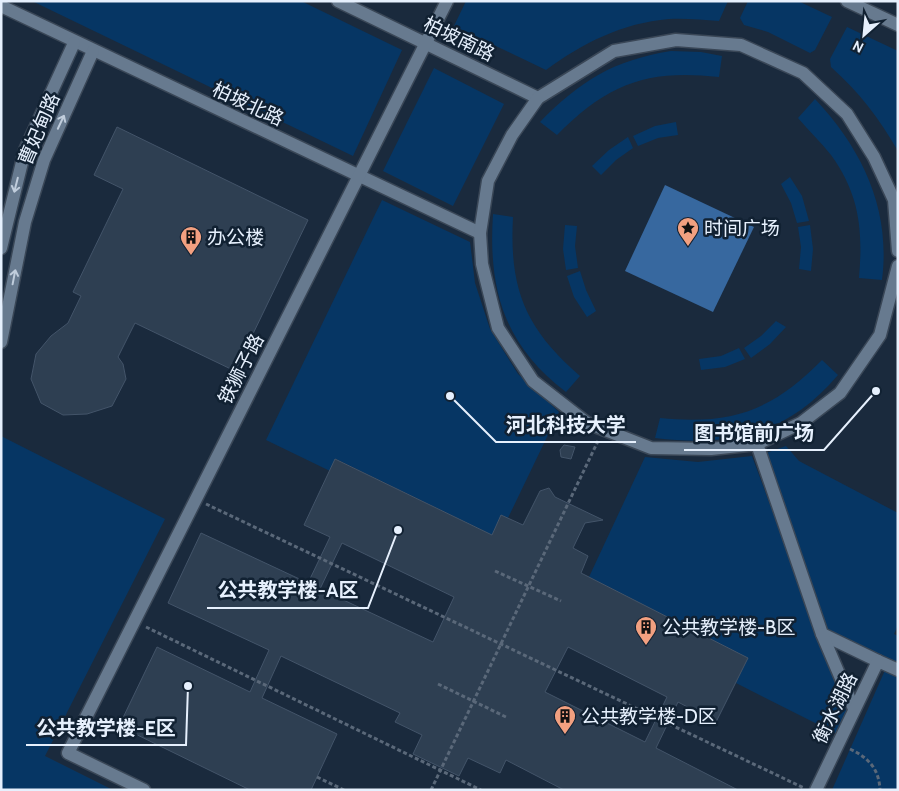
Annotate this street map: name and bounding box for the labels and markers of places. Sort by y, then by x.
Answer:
place icon: 时间广场 [676,216,700,247]
place label: 时间广场 [704,217,780,240]
building icon: 办公楼 [179,225,203,256]
place label: 办公楼 [207,226,264,249]
callout: 河北科技大学 [496,407,636,442]
callout: 图书馆前广场 [684,415,824,450]
callout: 公共教学楼-A区 [207,573,368,608]
building icon: 公共教学楼-B区 [634,615,658,646]
place label: 公共教学楼-B区 [662,616,795,639]
building icon: 公共教学楼-D区 [553,704,577,735]
place label: 公共教学楼-D区 [581,705,717,728]
callout: 公共教学楼-E区 [26,710,186,745]

